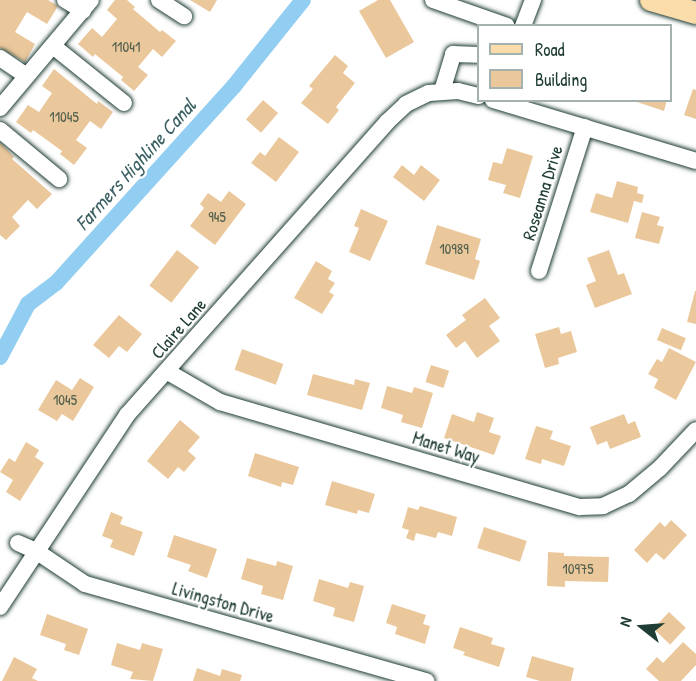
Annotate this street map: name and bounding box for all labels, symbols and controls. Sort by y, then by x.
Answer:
legend [477,24,672,102]
text: Road [535,37,565,62]
house number: 11041 [112,38,140,56]
text: Building [535,67,587,92]
water label: Farmers Highline Canal [70,93,200,235]
house number: 11045 [49,108,79,126]
street label: Roseanna Drive [518,143,568,243]
house number: 945 [208,208,226,226]
house number: 10989 [439,240,469,258]
street label: Claire Lane [147,294,211,364]
house number: 1045 [53,391,77,409]
street label: Manet Way [410,428,482,468]
house number: 10975 [562,560,594,578]
street label: Livingston Drive [170,578,276,628]
north arrow [612,597,672,657]
text: N [613,614,637,629]

